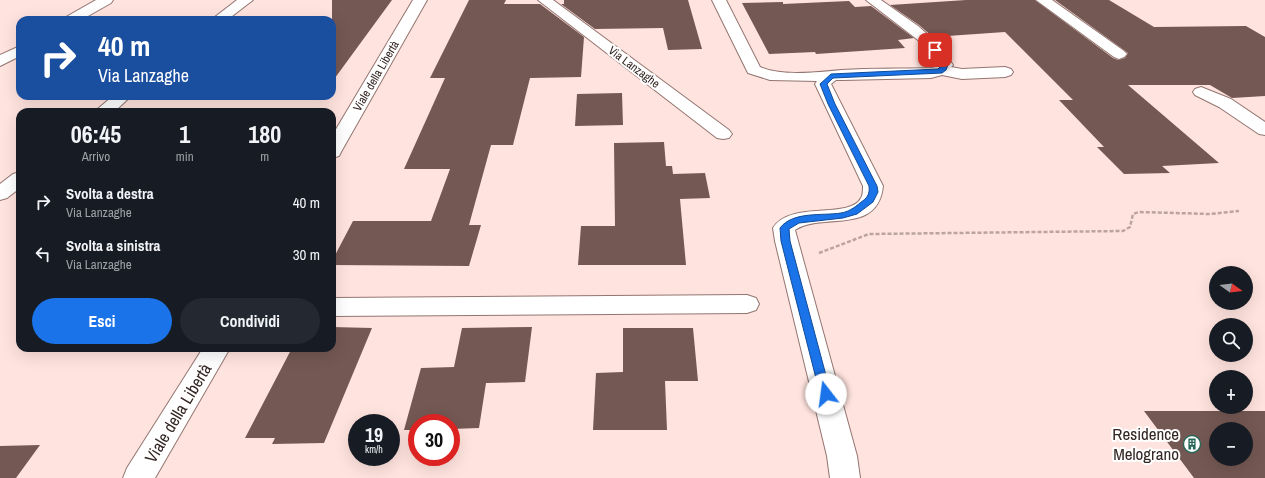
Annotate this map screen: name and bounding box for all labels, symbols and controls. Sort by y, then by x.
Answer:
text: 40 m [98,27,150,65]
icon: right [32,32,84,84]
pin [918,33,952,67]
street label: Viale della Libertà [349,37,403,114]
icon: arrive [924,39,946,61]
street label: Via Lanzaghe [605,42,663,92]
text: Via Lanzaghe [98,63,189,88]
text: 06:45 [71,118,121,150]
text: 1 [179,118,190,150]
text: 180 [248,118,281,150]
text: Arrivo [82,148,110,165]
text: min [176,148,194,165]
text: m [260,148,269,165]
text: Svolta a destra [66,183,154,204]
icon: right [32,191,54,213]
text: 40 m [293,192,320,213]
text: Via Lanzaghe [66,204,132,221]
text: Svolta a sinistra [66,235,160,256]
icon: left [32,243,54,265]
text: 30 m [293,244,320,265]
text: Via Lanzaghe [66,256,132,273]
north arrow [1209,266,1253,310]
map controls [1209,266,1253,466]
button: Esci [32,298,172,344]
button: Condividi [180,298,320,344]
button: search [1209,318,1253,362]
street label: Viale della Libertà [139,359,216,467]
button: + [1209,370,1253,414]
position arrow [805,373,847,415]
speed limit sign: 30 [408,414,460,466]
text: 19 [365,421,383,448]
place label: Residence Melograno [1112,422,1179,465]
button: − [1209,422,1253,466]
building icon: Residence Melograno [1182,434,1202,454]
text: km/h [365,443,383,456]

